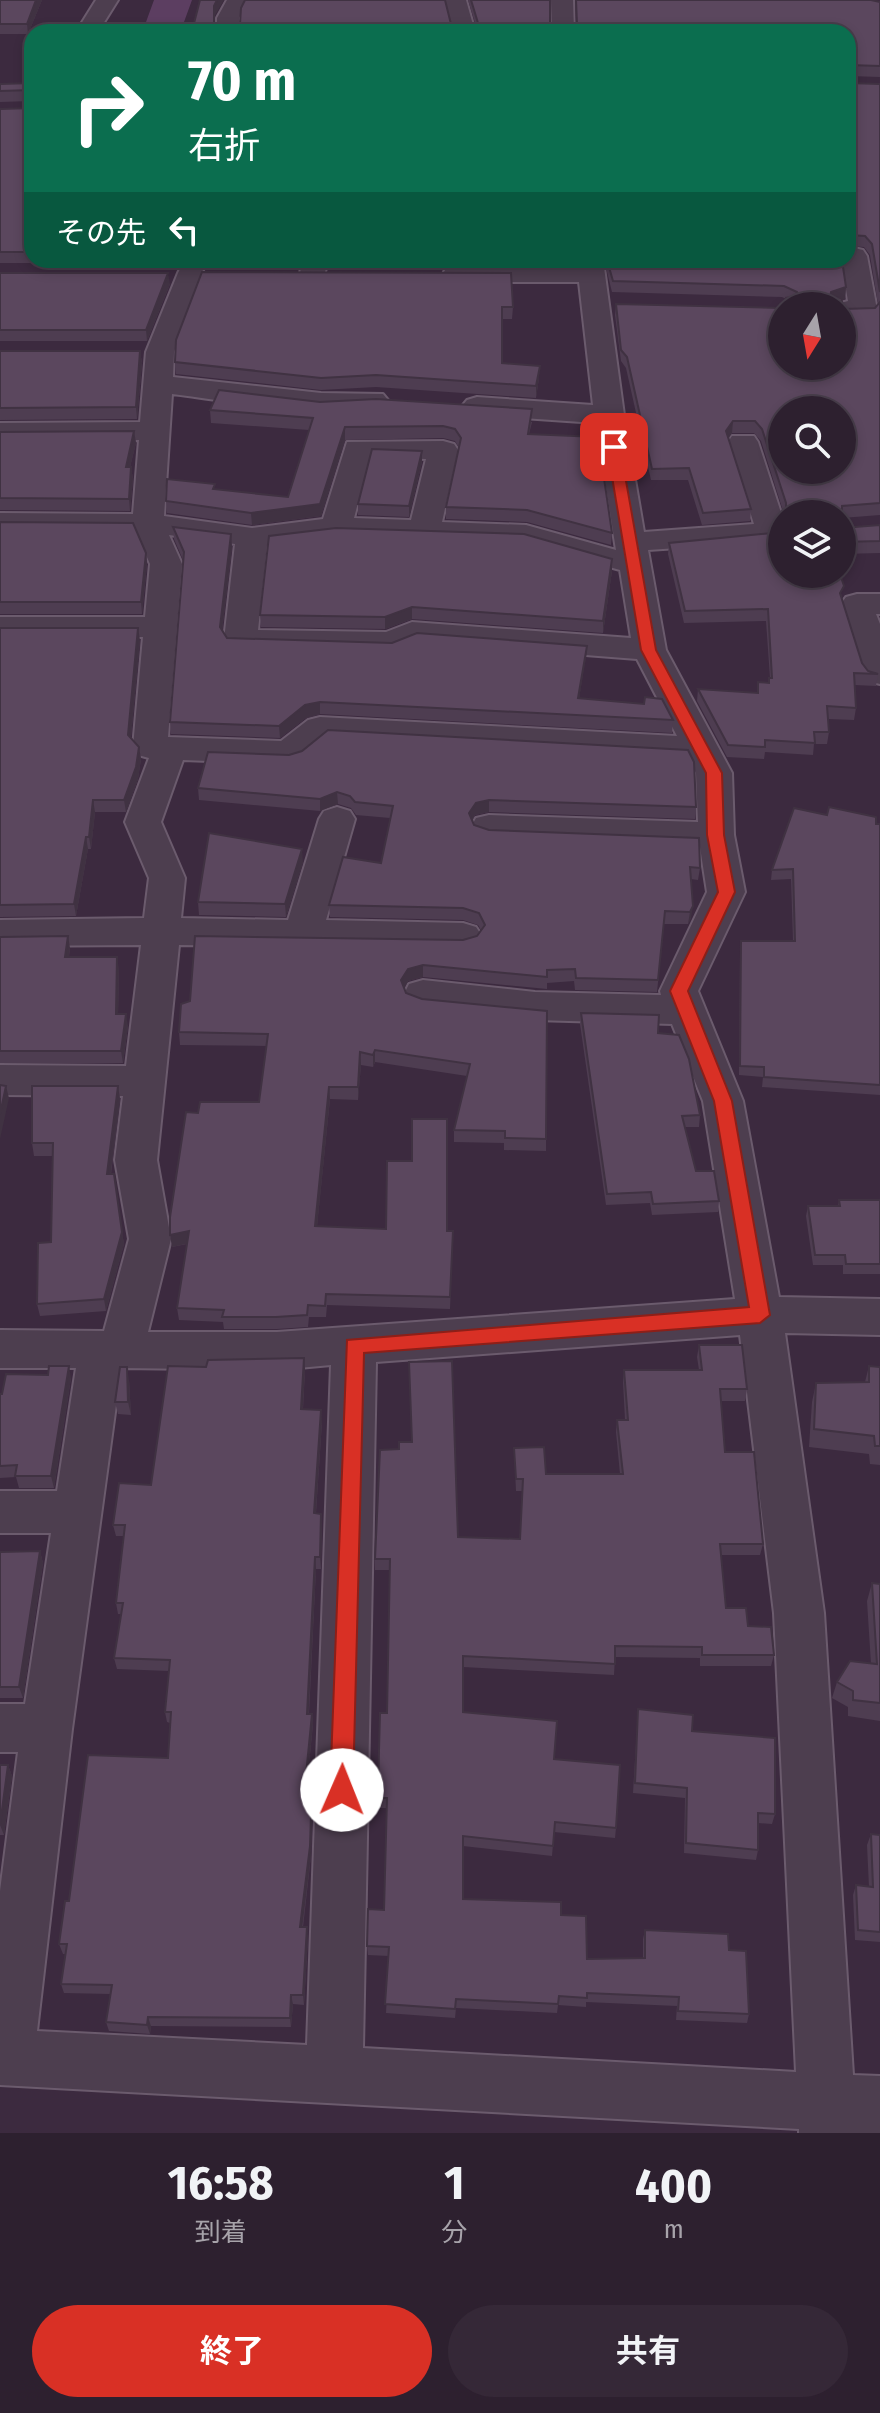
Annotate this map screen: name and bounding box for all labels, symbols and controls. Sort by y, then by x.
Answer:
text: 70 m [188,48,296,115]
icon: right [56,56,160,160]
text: 右折 [188,124,260,168]
icon: left [162,208,206,252]
text: その先 [56,215,146,251]
north arrow [768,292,856,380]
map controls [768,292,856,588]
button: search [768,396,856,484]
pin [580,413,648,481]
icon: arrive [592,425,636,469]
button: layers [768,500,856,588]
position arrow [300,1748,384,1832]
text: 16:58 [168,2154,274,2212]
text: 1 [444,2154,464,2212]
text: 400 [635,2157,712,2215]
text: m [664,2214,684,2245]
text: 到着 [195,2217,247,2248]
text: 分 [441,2217,467,2248]
button: 終了 [32,2305,432,2397]
button: 共有 [448,2305,848,2397]

